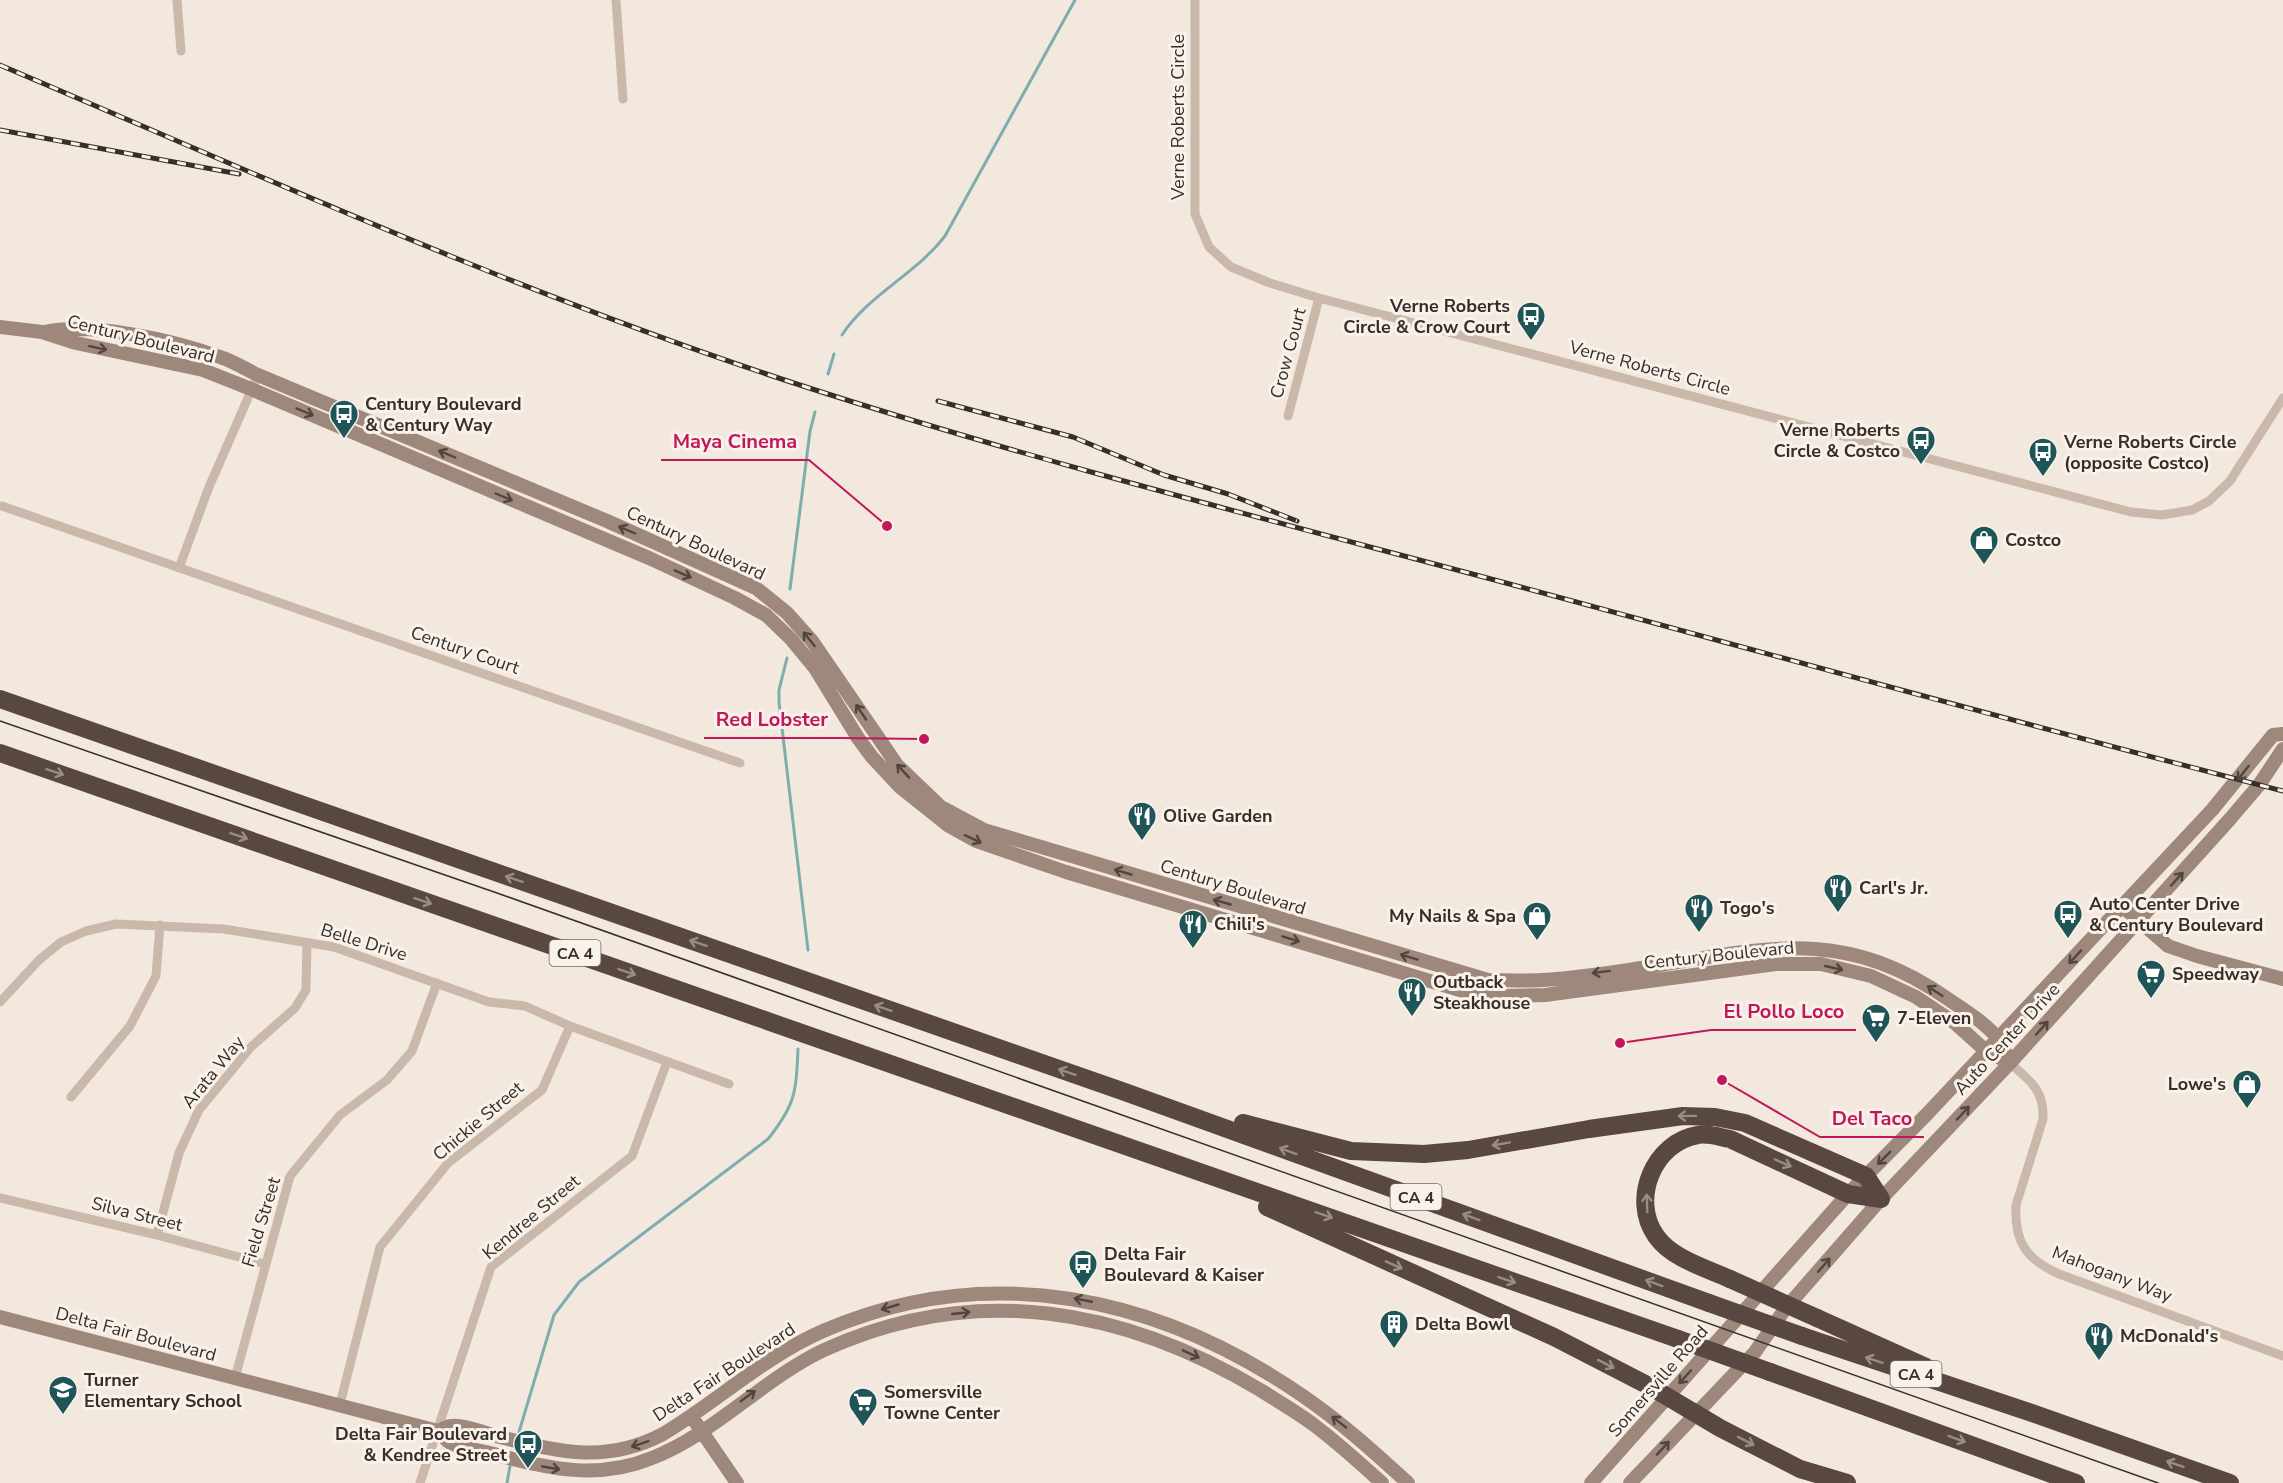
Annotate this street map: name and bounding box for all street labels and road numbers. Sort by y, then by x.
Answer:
street label: Verne Roberts Circle [1166,34,1190,201]
street label: Crow Court [1264,304,1312,401]
street label: Century Boulevard [65,309,217,369]
street label: Verne Roberts Circle [1566,335,1733,401]
street label: Century Boulevard [623,500,769,586]
street label: Century Court [408,620,523,680]
street label: Century Boulevard [1157,853,1309,921]
street label: Belle Drive [318,917,410,967]
street label: Century Boulevard [1643,935,1795,975]
road number: CA 4 [550,940,600,966]
street label: Auto Center Drive [1949,978,2065,1100]
street label: Arata Way [176,1030,250,1113]
street label: Chickie Street [428,1076,529,1166]
street label: Kendree Street [477,1169,585,1265]
street label: Field Street [236,1173,286,1270]
road number: CA 4 [1390,1184,1442,1210]
street label: Silva Street [89,1191,186,1237]
street label: Mahogany Way [2049,1240,2176,1308]
street label: Delta Fair Boulevard [53,1301,219,1367]
street label: Delta Fair Boulevard [648,1317,800,1427]
street label: Somersville Road [1603,1320,1713,1442]
road number: CA 4 [1890,1361,1942,1387]

